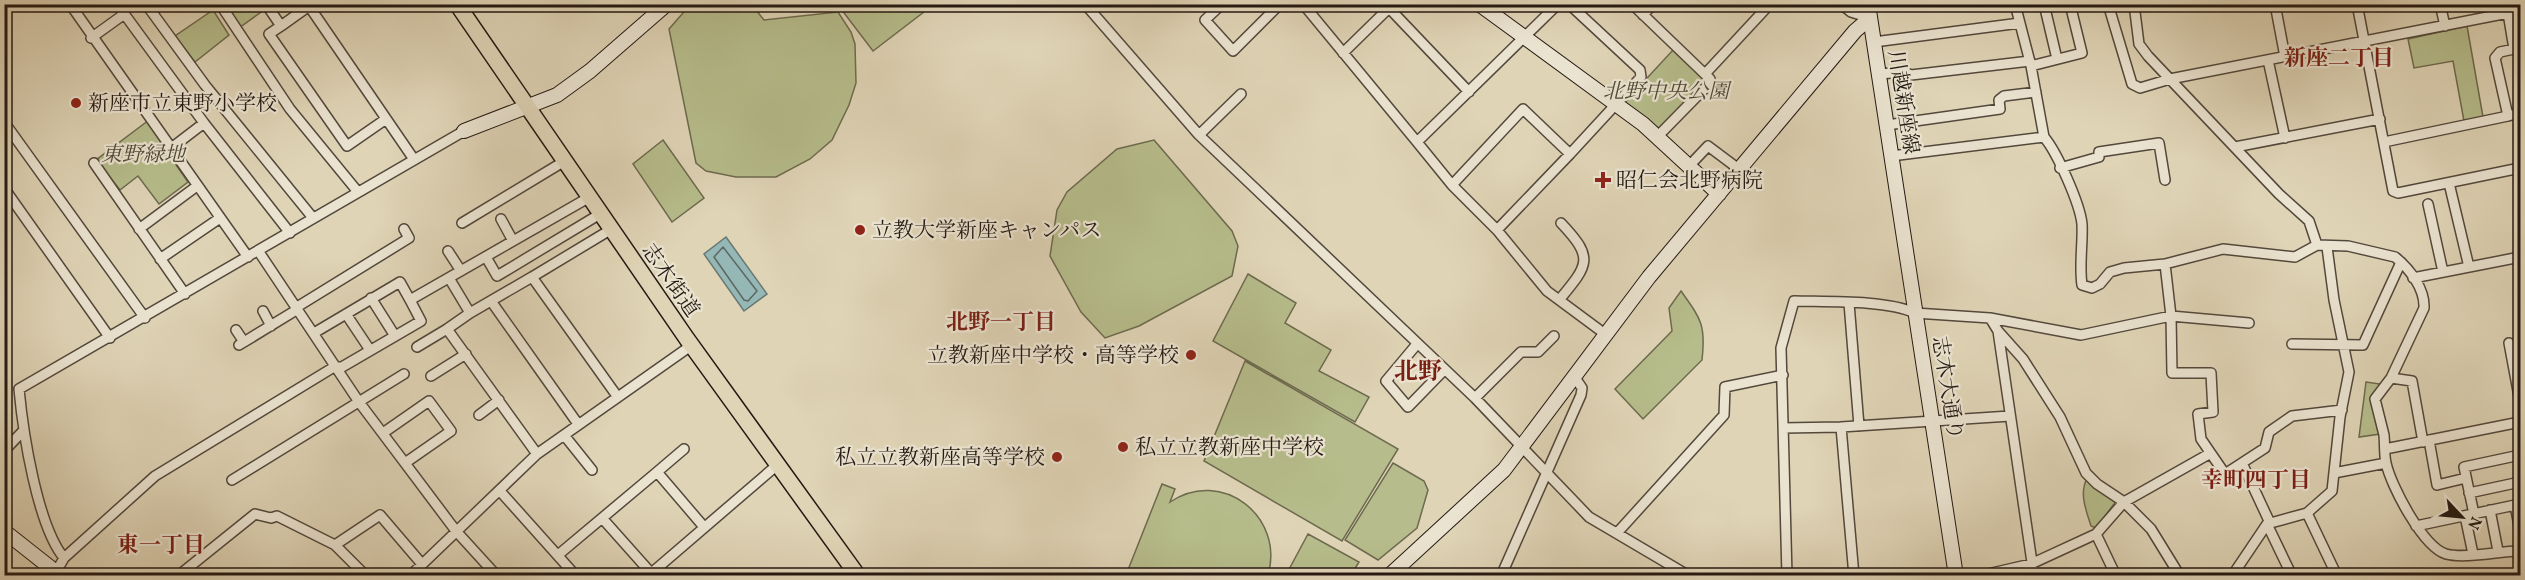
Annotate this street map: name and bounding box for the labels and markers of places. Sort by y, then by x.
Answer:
place label: 新座市立東野小学校 [88,90,277,119]
marker: 新座市立東野小学校 [69,96,83,110]
place label: 昭仁会北野病院 [1616,167,1763,196]
marker: 昭仁会北野病院 [1594,171,1612,189]
place label: 立教大学新座キャンパス [872,217,1102,246]
marker: 立教大学新座キャンパス [853,223,867,237]
place label: 立教新座中学校・高等学校 [927,342,1179,371]
marker: 立教新座中学校・高等学校 [1184,348,1198,362]
place label: 私立立教新座中学校 [1135,434,1324,463]
marker: 私立立教新座中学校 [1116,440,1130,454]
place label: 私立立教新座高等学校 [835,444,1045,473]
marker: 私立立教新座高等学校 [1050,450,1064,464]

